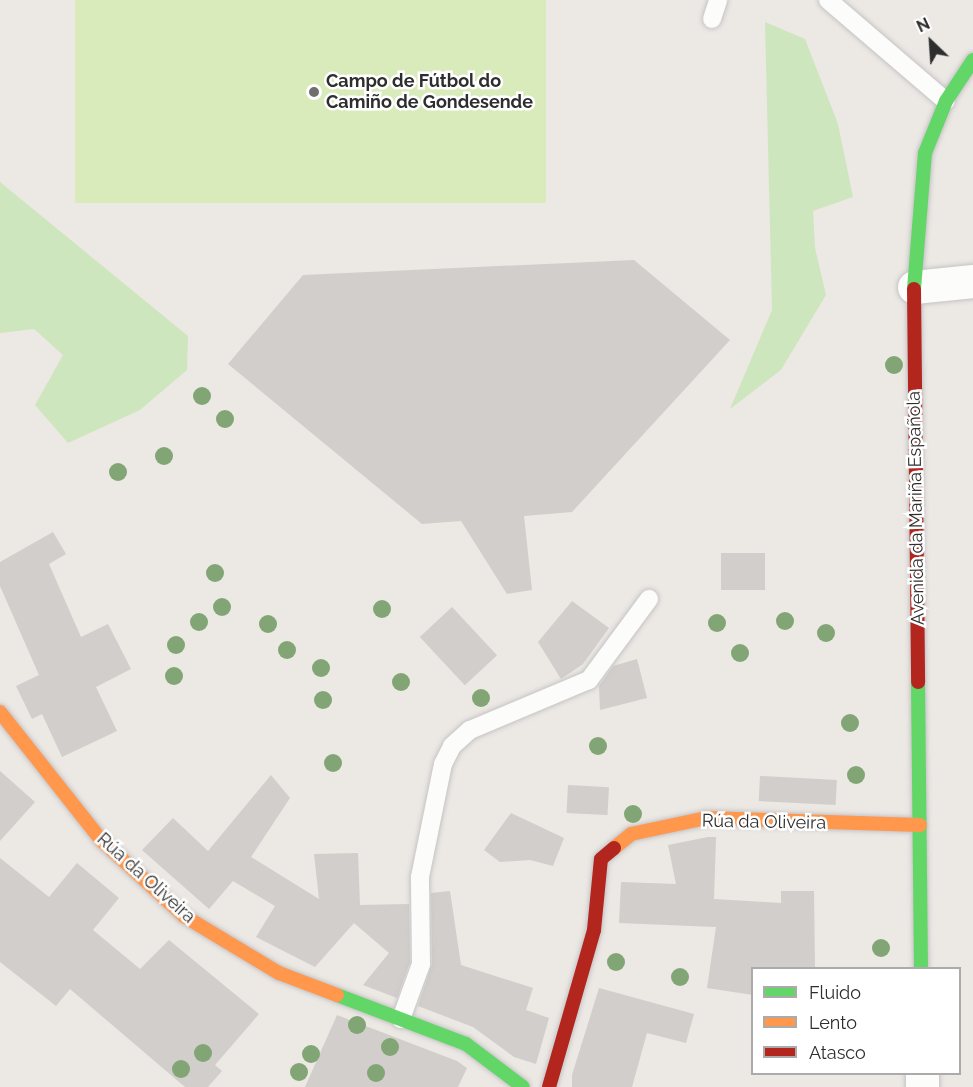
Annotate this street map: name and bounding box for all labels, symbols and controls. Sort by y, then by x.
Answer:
north arrow [901,12,961,72]
text: N [914,14,933,36]
place label: Campo de Fútbol do Camiño de Gondesende [326,71,533,113]
marker: Campo de Fútbol do Camiño de Gondesende [307,85,321,99]
street label: Avenida da Mariña Española [903,391,929,625]
street label: Rúa da Oliveira [702,810,826,834]
street label: Rúa da Oliveira [93,828,199,928]
legend [751,967,961,1075]
text: Fluido [809,982,861,1003]
text: Lento [809,1012,857,1033]
text: Atasco [809,1042,866,1063]

